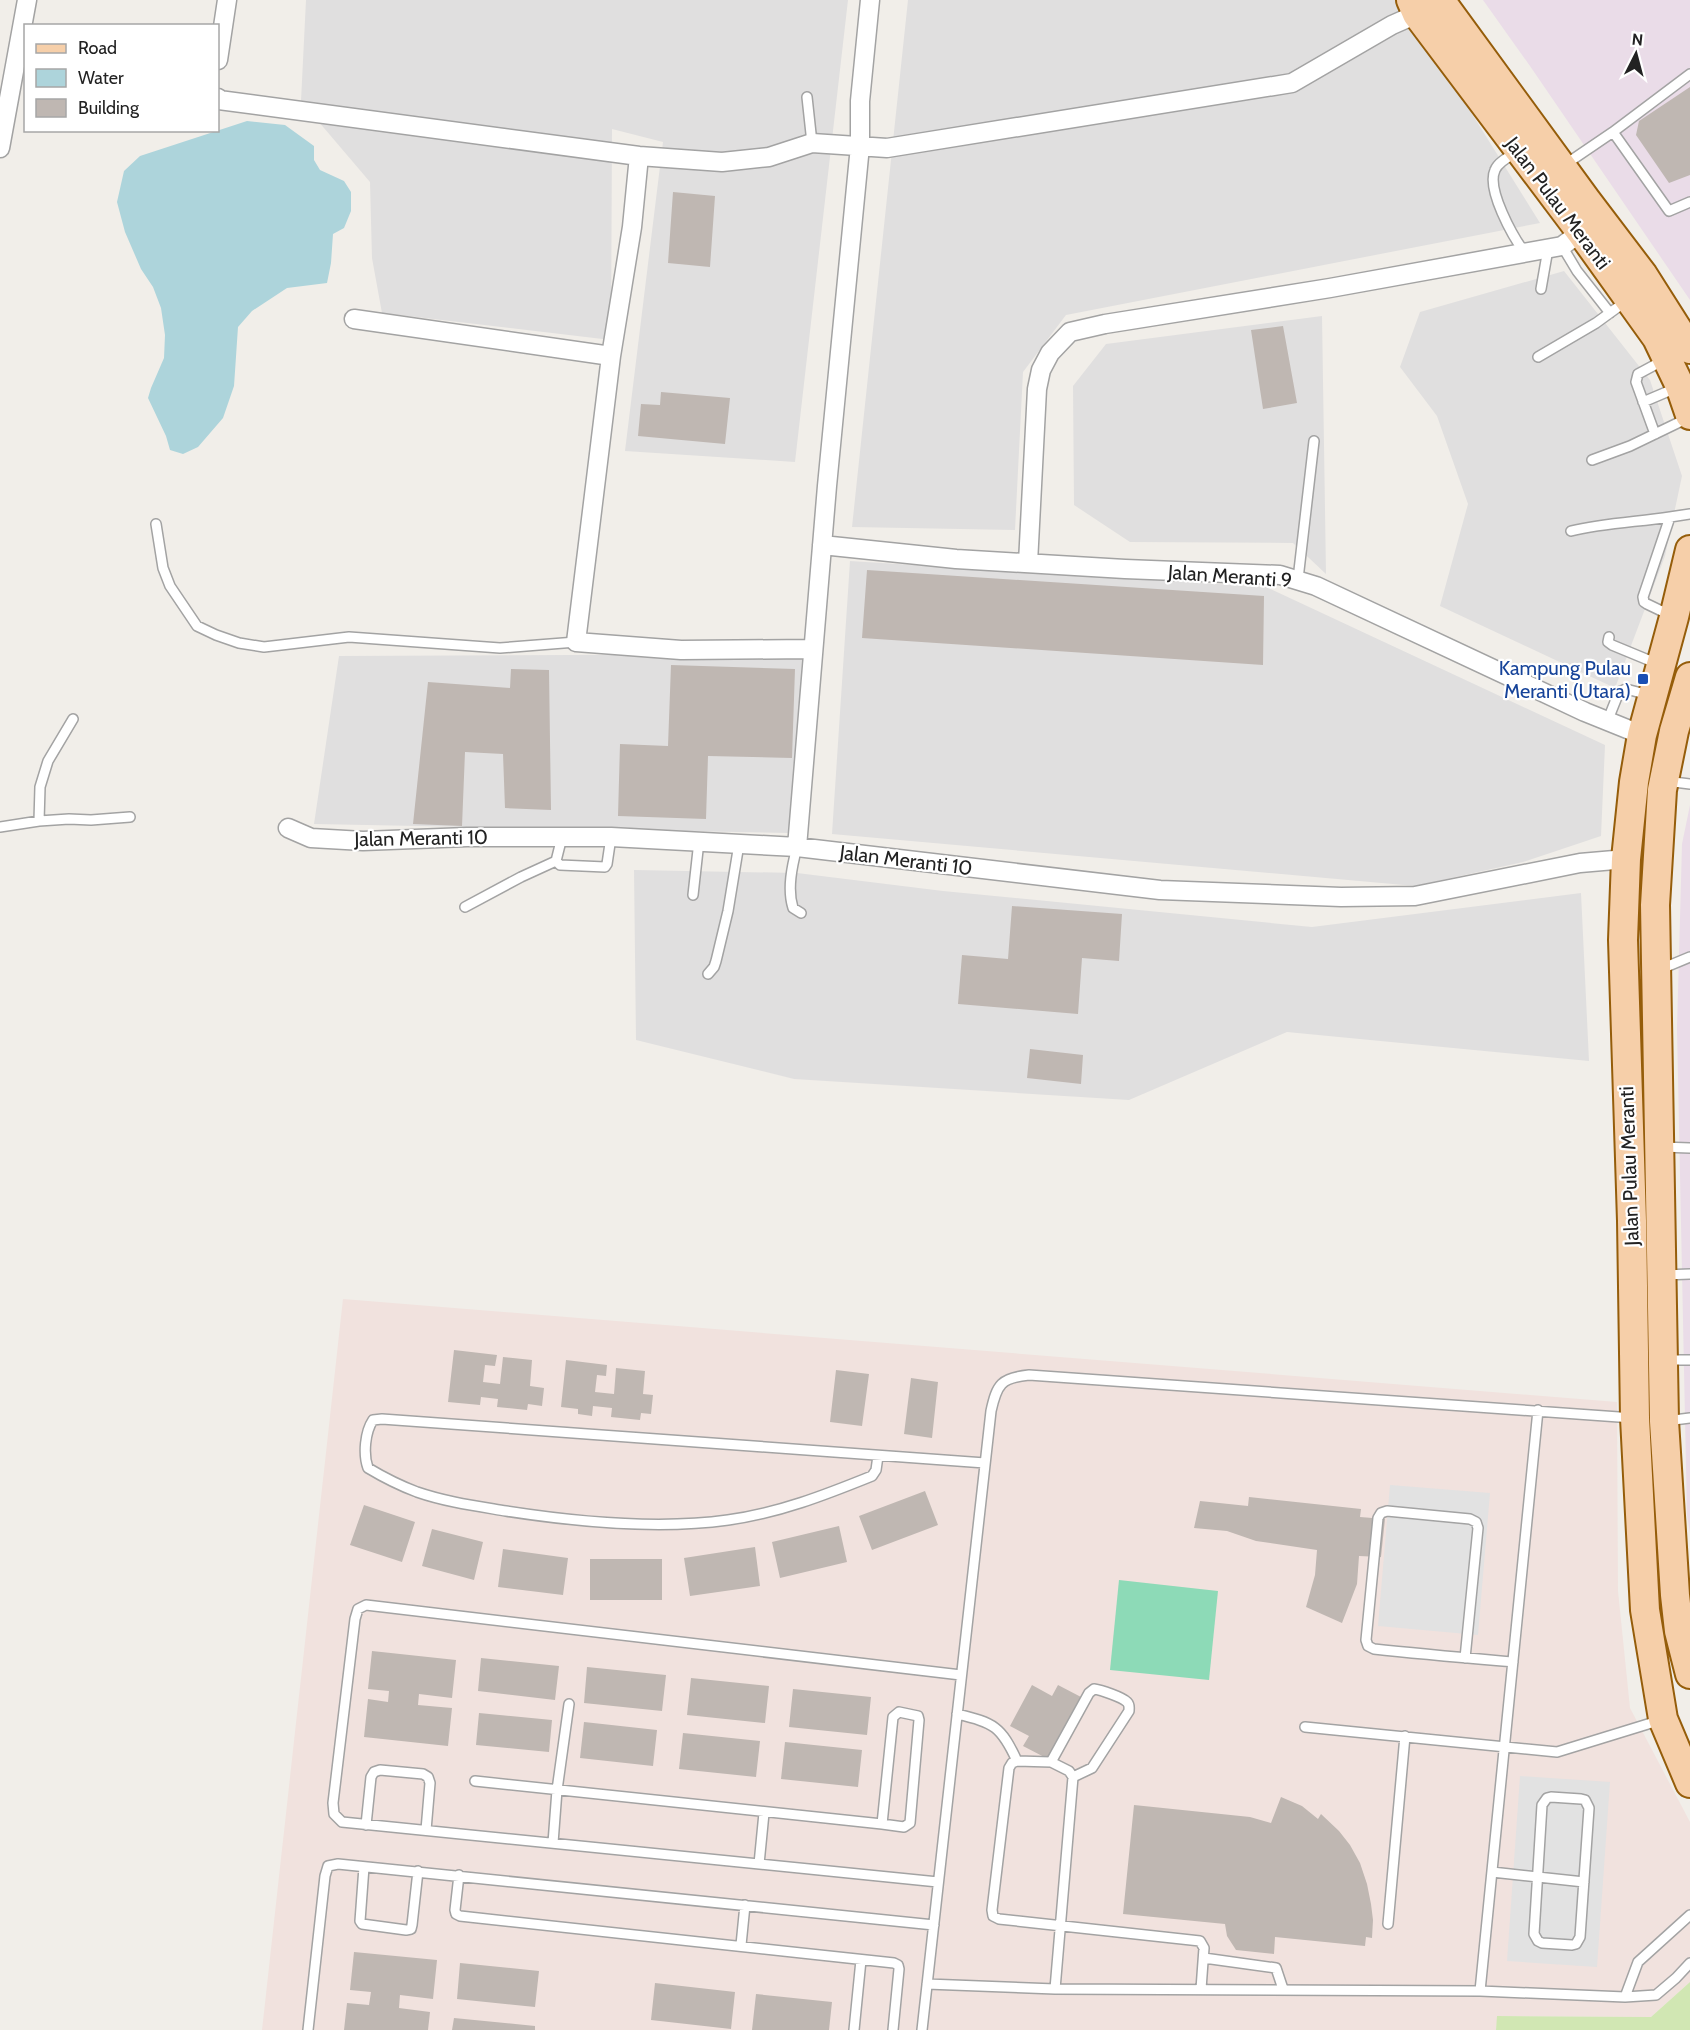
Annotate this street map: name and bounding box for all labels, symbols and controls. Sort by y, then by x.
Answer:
legend [24,24,219,132]
north arrow [1606,24,1666,84]
text: N [1631,30,1644,50]
text: Road [78,37,117,59]
text: Water [78,67,124,89]
text: Building [78,97,140,119]
street label: Jalan Pulau Meranti [1500,131,1616,274]
street label: Jalan Meranti 9 [1166,560,1293,592]
place label: Kampung Pulau Meranti (Utara) [1499,656,1631,703]
marker: Kampung Pulau Meranti (Utara) [1636,672,1650,686]
street label: Jalan Meranti 10 [353,825,488,851]
street label: Jalan Meranti 10 [837,840,974,880]
street label: Jalan Pulau Meranti [1614,1086,1644,1247]

